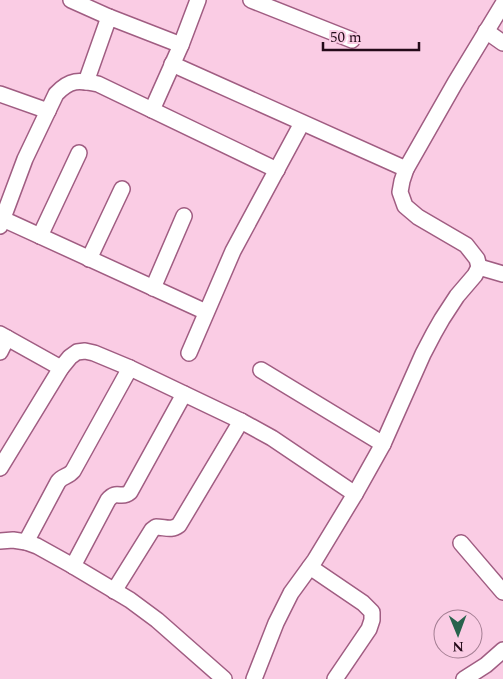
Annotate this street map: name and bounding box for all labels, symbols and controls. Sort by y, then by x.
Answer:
scale bar [323,20,419,52]
text: 50 m [330,26,362,49]
north arrow [433,609,483,659]
text: N [452,636,464,657]

